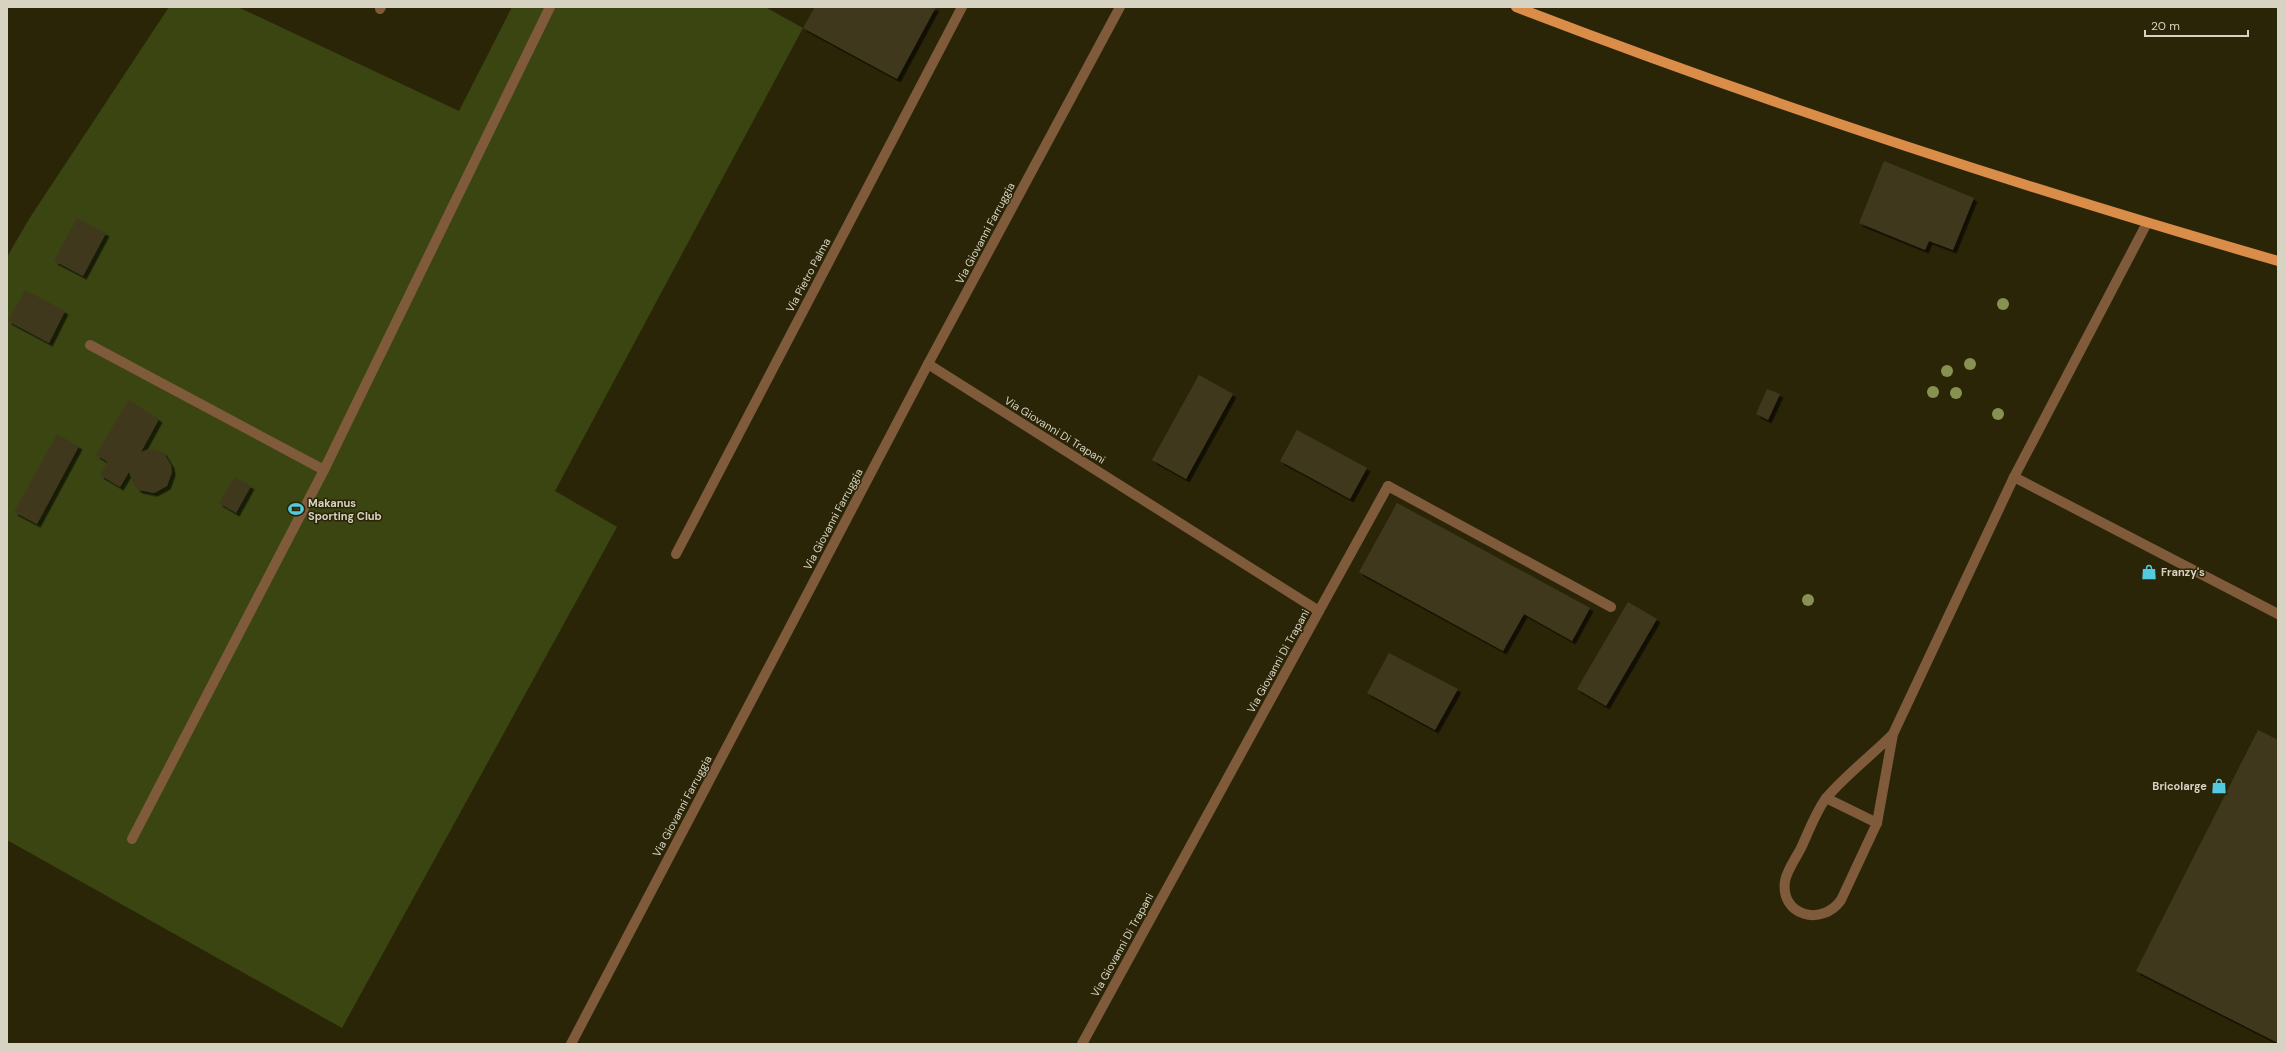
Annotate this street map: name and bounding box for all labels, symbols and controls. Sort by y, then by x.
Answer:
scale bar [2145,12,2248,38]
text: 20 m [2151,18,2180,34]
street label: Via Giovanni Farruggia [952,180,1018,286]
street label: Via Pietro Palma [783,236,833,314]
street label: Via Giovanni Di Trapani [1002,393,1108,467]
street label: Via Giovanni Farruggia [800,466,866,572]
place label: Makanus Sporting Club [308,496,382,523]
sports icon: Makanus Sporting Club [287,500,305,518]
shop icon: Franzy's [2140,563,2158,581]
place label: Franzy's [2161,565,2205,579]
street label: Via Giovanni Di Trapani [1244,607,1312,715]
street label: Via Giovanni Farruggia [649,753,715,859]
shop icon: Bricolarge [2210,777,2228,795]
place label: Bricolarge [2152,779,2207,793]
street label: Via Giovanni Di Trapani [1088,891,1156,999]

